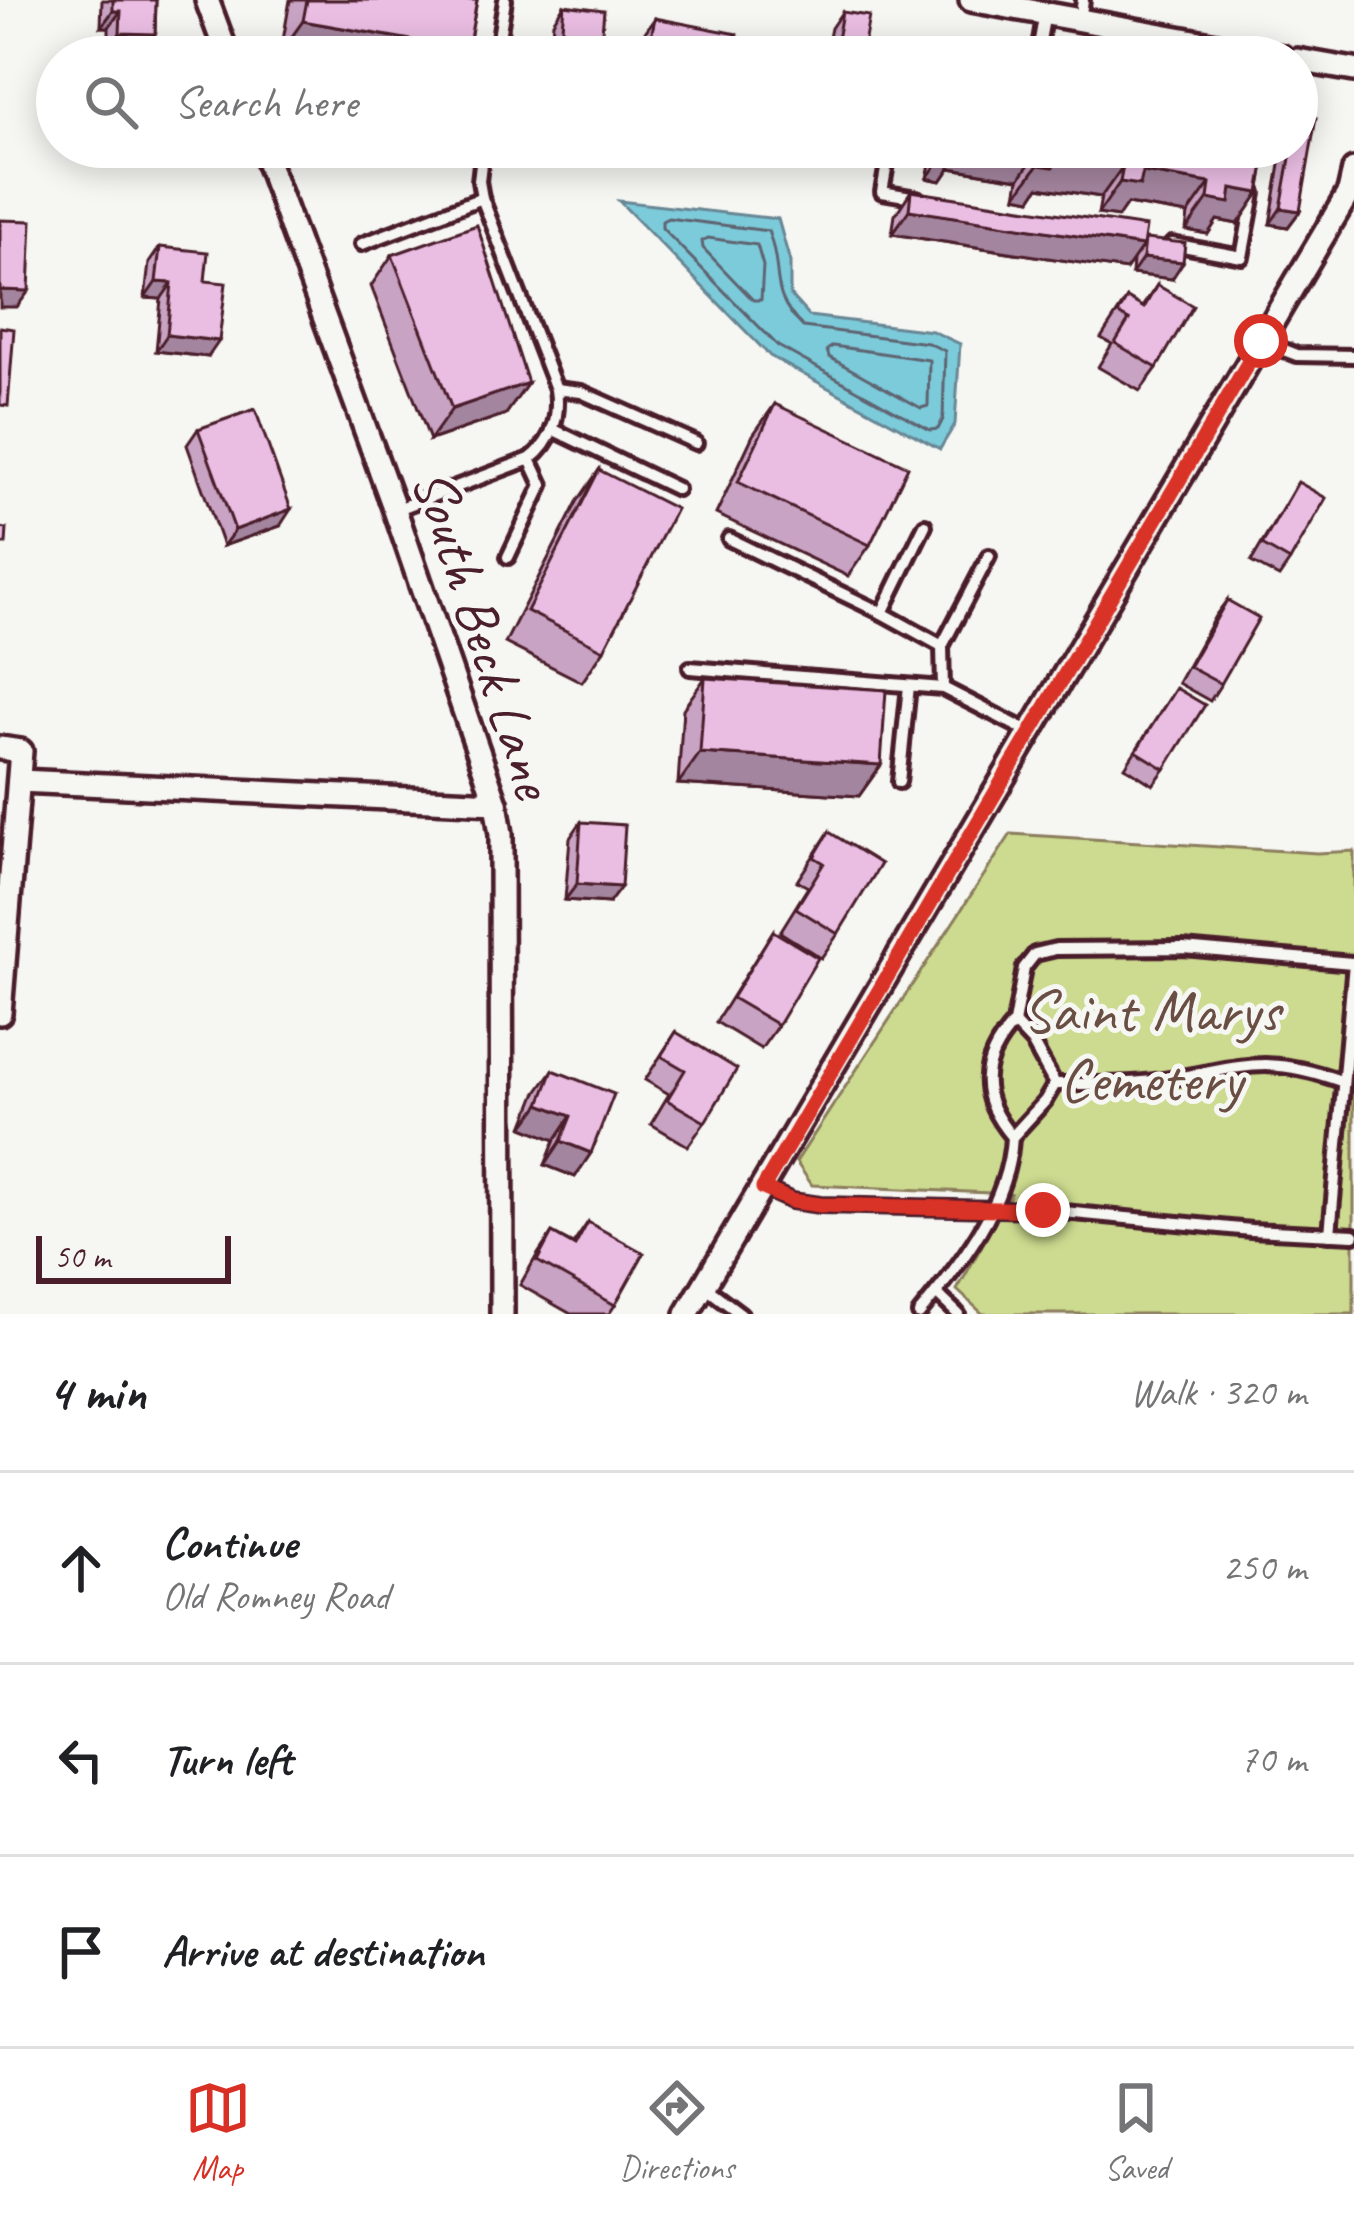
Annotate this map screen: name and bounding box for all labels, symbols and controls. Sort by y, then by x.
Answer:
search box [36,36,1318,168]
icon: search [78,69,144,135]
text: Search here [174,74,357,131]
route start [1234,314,1288,368]
street label: South Beck Lane [395,459,574,810]
park label: Saint Marys Cemetery [1022,973,1284,1118]
route end [1016,1183,1070,1237]
scale bar [36,1230,231,1283]
text: 50 m [54,1236,110,1278]
text: 4 min [48,1360,146,1424]
text: Walk · 320 m [1130,1368,1306,1417]
text: Continue [162,1515,296,1572]
icon: ahead [48,1535,114,1601]
text: 250 m [1222,1543,1306,1592]
text: Old Romney Road [162,1572,389,1621]
icon: left [48,1727,114,1793]
text: Turn left [162,1731,292,1788]
text: 70 m [1240,1735,1306,1784]
icon: arrive [48,1919,114,1985]
text: Arrive at destination [162,1923,484,1980]
tab: Map [185,2075,251,2189]
tab: Directions [620,2075,734,2189]
tab: Saved [1103,2075,1169,2189]

